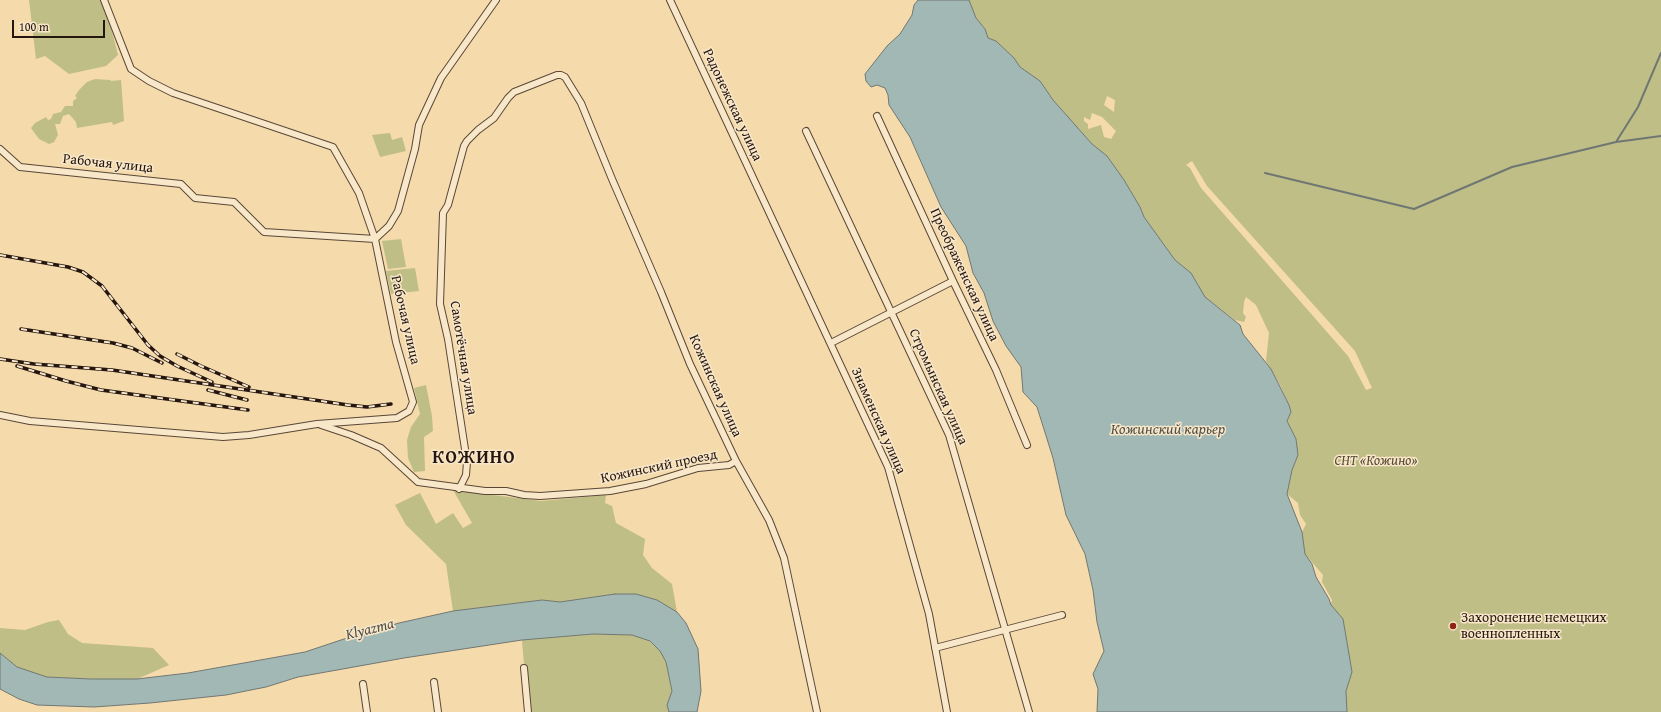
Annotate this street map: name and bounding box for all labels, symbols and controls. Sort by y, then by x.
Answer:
scale bar [14,12,107,38]
text: 100 m [19,18,49,35]
street label: Радонежская улица [699,46,765,164]
street label: Рабочая улица [62,151,154,177]
street label: Преображенская улица [926,206,1002,344]
street label: Рабочая улица [387,274,423,366]
street label: Самотёчная улица [446,300,480,416]
street label: Стромынская улица [905,326,971,448]
street label: Кожинская улица [685,332,745,440]
street label: Знаменская улица [847,365,909,477]
water label: Кожинский карьер [1111,421,1225,439]
street label: Кожинский проезд [599,446,719,488]
district label: КОЖИНО [432,447,516,469]
park label: СНТ «Кожино» [1334,453,1418,469]
place label: Захоронение немецких военнопленных [1461,610,1607,642]
water label: Klyazma [344,615,396,645]
marker: Захоронение немецких военнопленных [1448,621,1458,631]

